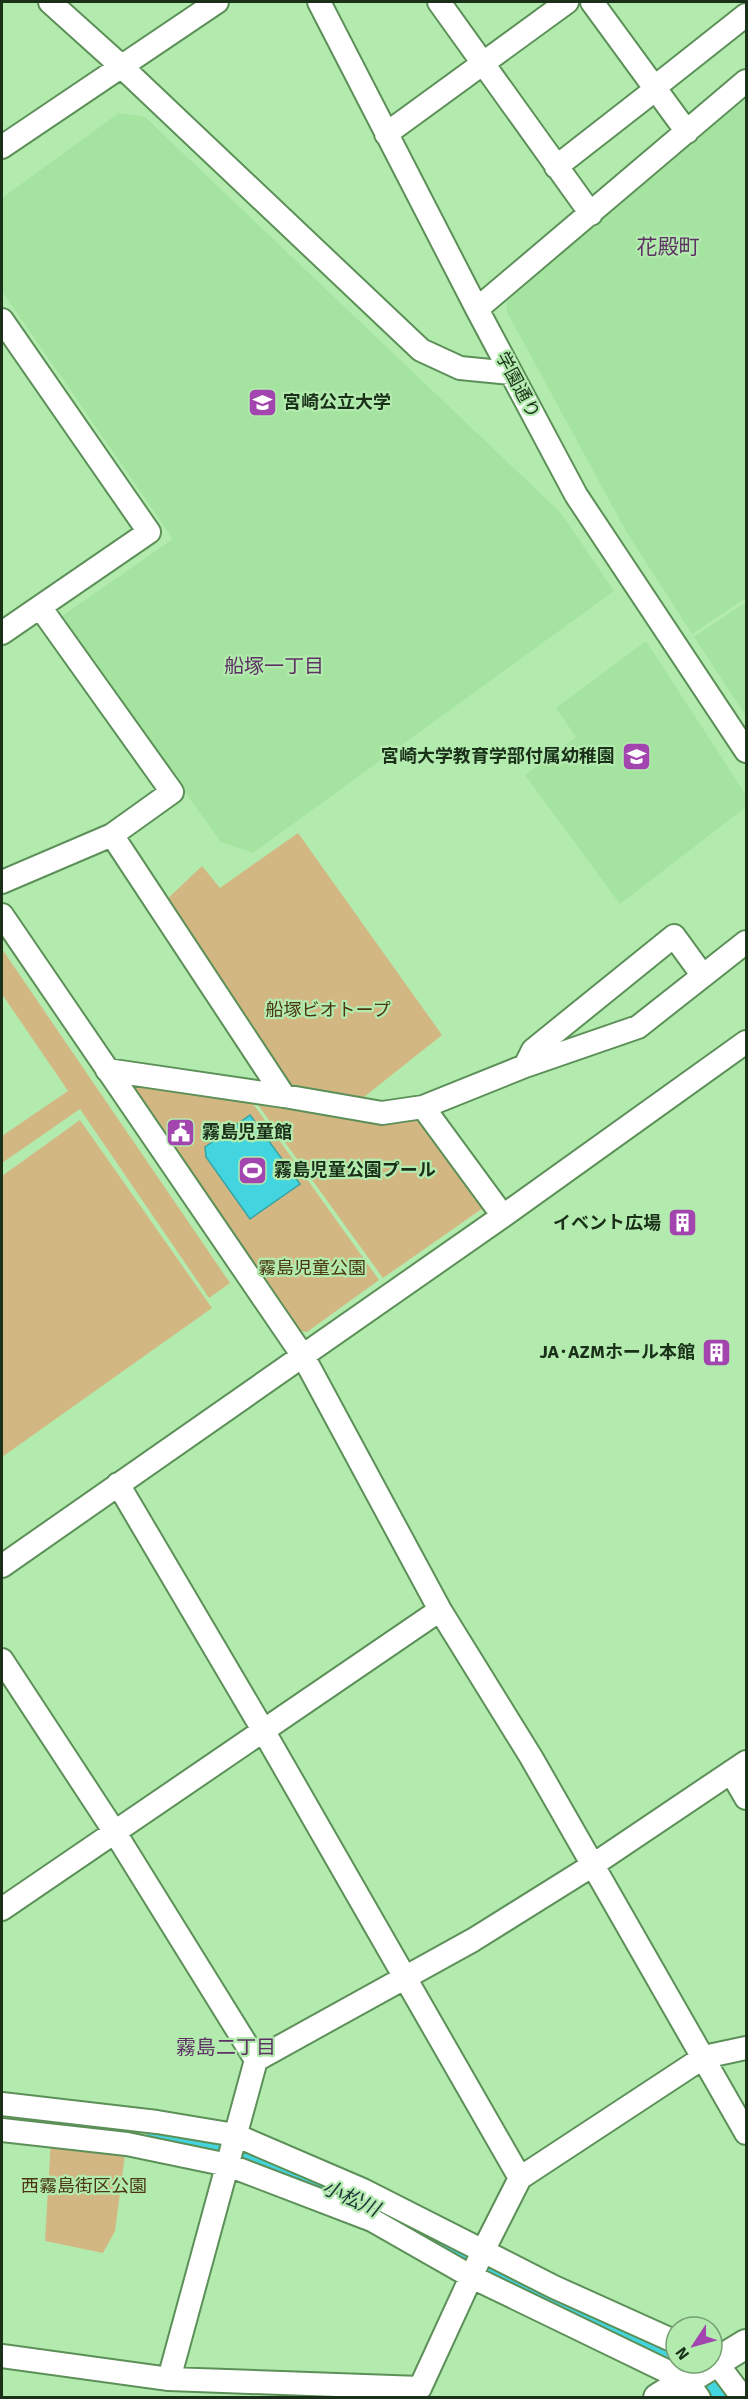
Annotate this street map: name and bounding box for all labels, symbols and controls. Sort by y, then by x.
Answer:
district label: 花殿町 [637,234,700,260]
street label: 学園通り [491,348,545,422]
school or university icon: 宮崎公立大学 [246,386,278,418]
place label: 宮崎公立大学 [283,391,391,413]
district label: 船塚一丁目 [224,654,324,679]
school or university icon: 宮崎大学教育学部付属幼稚園 [620,740,652,772]
place label: 宮崎大学教育学部付属幼稚園 [381,745,615,767]
park label: 船塚ビオトープ [266,999,390,1021]
public building icon: 霧島児童館 [165,1116,197,1148]
place label: 霧島児童館 [202,1121,292,1143]
sports icon: 霧島児童公園プール [237,1154,269,1186]
place label: 霧島児童公園プール [274,1159,436,1181]
building icon: イベント広場 [666,1207,698,1239]
place label: イベント広場 [553,1212,661,1234]
park label: 霧島児童公園 [258,1257,366,1279]
building icon: JA･AZMホール本館 [700,1336,732,1368]
place label: JA･AZMホール本館 [539,1341,695,1363]
district label: 霧島二丁目 [176,2035,276,2060]
park label: 西霧島街区公園 [21,2175,147,2197]
water label: 小松川 [318,2175,385,2223]
north arrow [664,2315,724,2375]
text: N [671,2343,694,2364]

